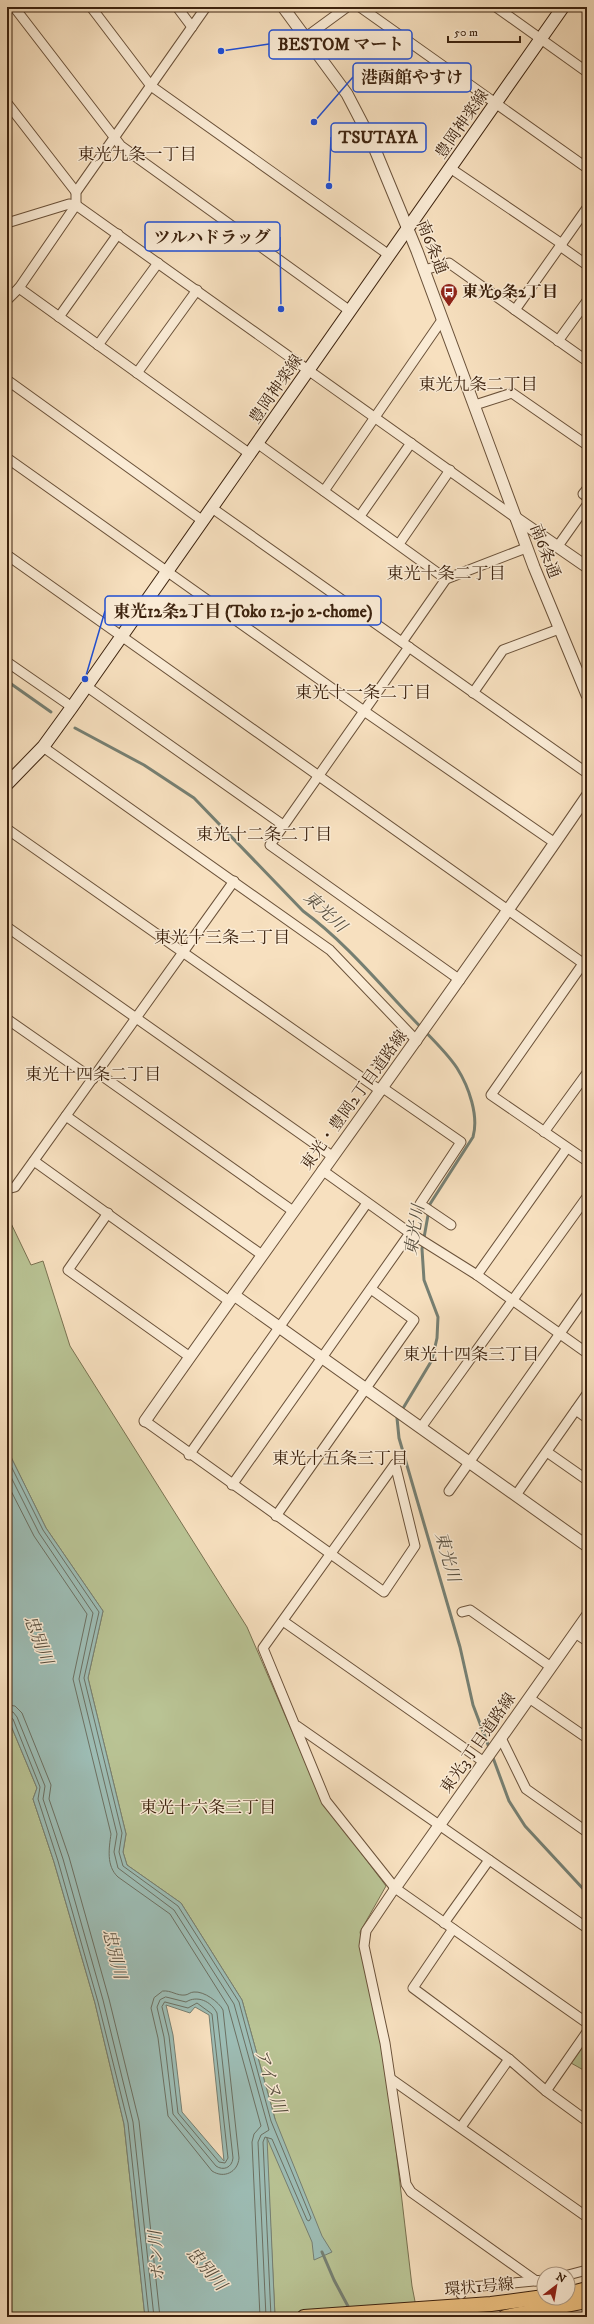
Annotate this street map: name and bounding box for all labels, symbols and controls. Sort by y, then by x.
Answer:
scale bar [448,18,520,44]
text: 50 m [454,25,478,40]
callout: BESTOM マート [269,30,412,59]
text: BESTOM マート [278,34,404,56]
callout: 港函館やすけ [353,63,471,92]
text: 港函館やすけ [361,67,463,89]
street label: 豊岡神楽線 [431,85,493,163]
callout: TSUTAYA [331,123,426,152]
text: TSUTAYA [338,127,419,149]
district label: 東光九条一丁目 [78,144,197,166]
street label: 南6条通 [412,217,452,277]
callout: ツルハドラッグ [145,222,280,251]
text: ツルハドラッグ [153,227,271,249]
bus stop icon: 東光9条2丁目 [439,282,459,307]
place label: 東光9条2丁目 [462,282,558,302]
street label: 豊岡神楽線 [245,350,307,428]
district label: 東光九条二丁目 [419,374,538,396]
street label: 南6条通 [526,521,564,581]
district label: 東光十条二丁目 [387,563,506,585]
callout: 東光12条2丁目 (Toko 12-jo 2-chome) [105,596,381,625]
text: 東光12条2丁目 (Toko 12-jo 2-chome) [113,601,373,623]
district label: 東光十一条二丁目 [295,682,431,704]
district label: 東光十二条二丁目 [196,824,332,846]
water label: 東光川 [299,887,353,939]
district label: 東光十三条二丁目 [154,927,290,949]
street label: 東光・豊岡2丁目道路線 [297,1026,411,1174]
district label: 東光十四条二丁目 [25,1064,161,1086]
water label: 東光川 [400,1201,430,1257]
district label: 東光十四条三丁目 [403,1344,539,1366]
district label: 東光十五条三丁目 [272,1448,408,1470]
water label: 東光川 [429,1529,465,1586]
water label: 忠別川 [19,1612,58,1670]
street label: 東光3丁目道路線 [436,1689,520,1797]
district label: 東光十六条三丁目 [140,1797,276,1819]
water label: 忠別川 [97,1927,131,1983]
water label: アイヌ川 [249,2046,291,2118]
water label: ポン川 [144,2228,170,2282]
water label: 忠別川 [181,2243,232,2297]
north arrow [536,2266,576,2306]
text: N [553,2270,568,2287]
street label: 環状1号線 [443,2274,515,2300]

